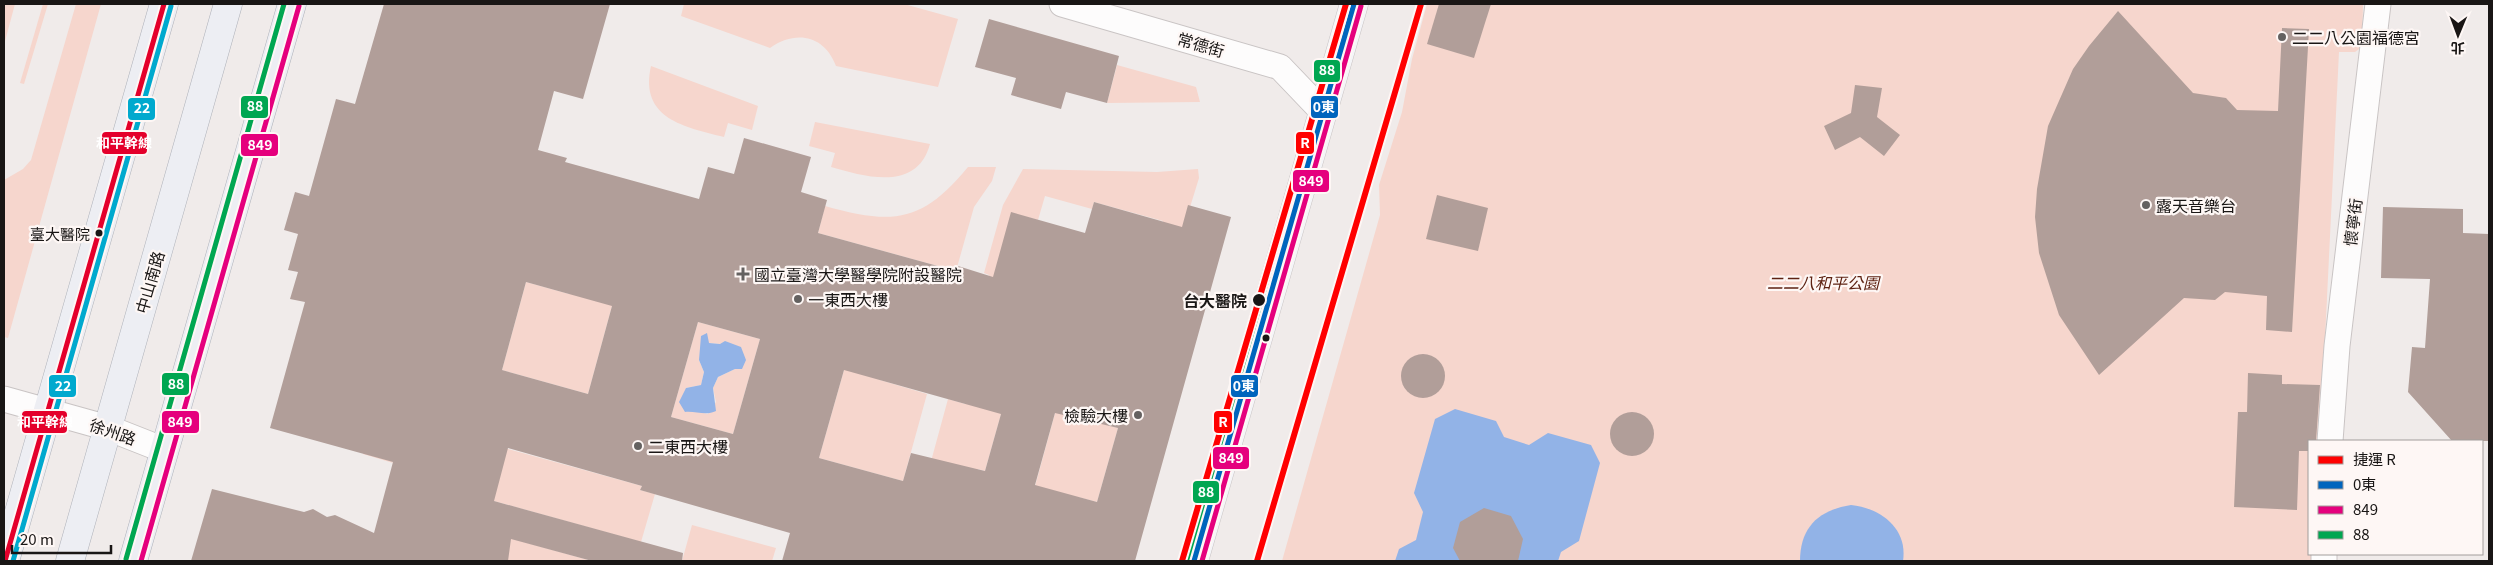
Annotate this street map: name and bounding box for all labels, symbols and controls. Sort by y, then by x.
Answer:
north arrow [2433,10,2483,60]
place label: 二二八公園福德宮 [2292,25,2420,49]
street label: 常德街 [1175,26,1227,62]
marker: 二二八公園福德宮 [2276,31,2288,43]
text: 北 [2451,39,2465,59]
line badge: 88 [1313,59,1341,83]
text: 88 [1319,59,1335,79]
line badge: 88 [240,95,269,119]
text: 88 [247,95,263,115]
line badge: 0東 [1310,95,1339,119]
text: 0東 [1313,96,1335,116]
line badge: 22 [127,97,156,121]
text: 22 [134,97,150,117]
line badge: 和平幹線 [101,131,148,155]
line badge: R [1295,131,1315,155]
text: 和平幹線 [96,132,152,152]
text: R [1300,132,1310,152]
line badge: 849 [240,133,279,157]
text: 849 [248,134,272,154]
line badge: 849 [1292,169,1330,193]
text: 849 [1299,170,1323,190]
place label: 露天音樂台 [2156,193,2236,217]
street label: 懷寧街 [2337,197,2367,247]
marker: 露天音樂台 [2140,199,2152,211]
place label: 臺大醫院 [30,223,90,244]
marker: 臺大醫院 [94,228,104,238]
street label: 中山南路 [129,248,169,316]
place label: 國立臺灣大學醫學院附設醫院 [754,262,962,286]
marker: 國立臺灣大學醫學院附設醫院 [736,267,750,281]
park label: 二二八和平公園 [1767,270,1881,294]
place label: 一東西大樓 [808,287,888,311]
place label: 台大醫院 [1183,288,1247,312]
marker: 台大醫院 [1251,292,1267,308]
marker: 一東西大樓 [792,293,804,305]
unlabelled marker [1261,333,1271,343]
line badge: 88 [161,372,190,396]
text: 88 [168,373,184,393]
line badge: 22 [48,374,77,398]
line badge: 0東 [1230,374,1259,398]
text: 22 [55,375,71,395]
text: 0東 [1233,375,1255,395]
place label: 檢驗大樓 [1064,403,1128,427]
marker: 檢驗大樓 [1132,409,1144,421]
line badge: 和平幹線 [21,410,68,434]
line badge: 849 [161,410,200,434]
line badge: R [1213,410,1233,434]
text: 和平幹線 [17,411,73,431]
text: 849 [168,411,192,431]
text: R [1218,411,1228,431]
street label: 徐州路 [86,412,140,450]
place label: 二東西大樓 [648,434,728,458]
marker: 二東西大樓 [632,440,644,452]
legend [2308,440,2483,555]
line badge: 849 [1212,446,1250,470]
text: 849 [1219,447,1243,467]
text: 捷運 R [2353,448,2396,469]
text: 0東 [2353,473,2376,494]
line badge: 88 [1192,480,1220,504]
text: 88 [1198,481,1214,501]
text: 849 [2353,498,2378,519]
scale bar [12,522,111,554]
text: 88 [2353,523,2370,544]
text: 20 m [20,528,54,549]

